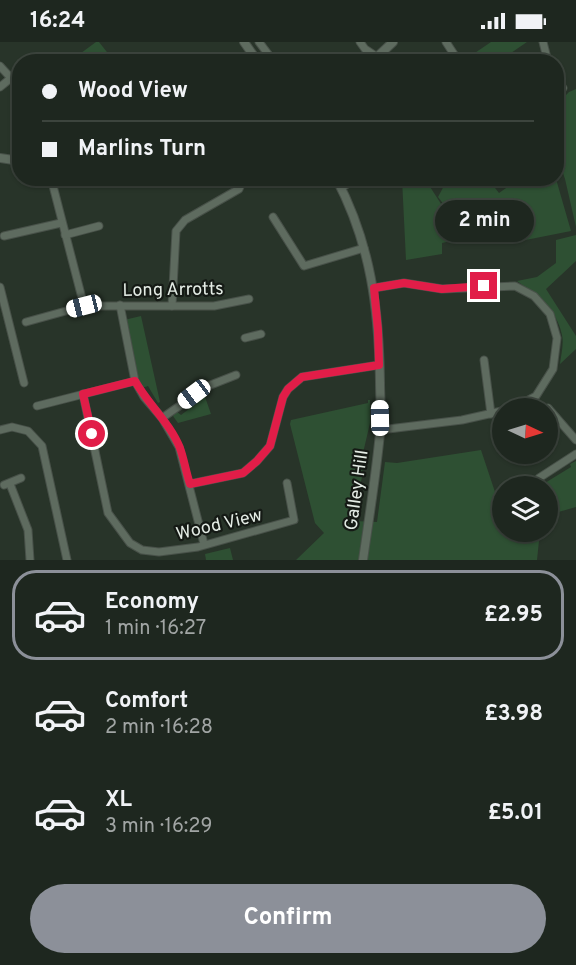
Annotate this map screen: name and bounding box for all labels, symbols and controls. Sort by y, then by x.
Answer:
text: 16:24 [30,8,85,35]
text: Wood View [78,78,188,105]
text: Marlins Turn [78,136,206,163]
callout: 2 min [434,199,534,241]
text: 2 min [458,208,511,234]
route end [470,272,497,299]
street label: Long Arrotts [122,278,224,303]
car [64,293,104,319]
car [174,376,214,412]
north arrow [492,398,558,464]
map controls [492,398,558,542]
car [371,400,389,436]
route start [78,420,105,447]
street label: Galley Hill [340,449,375,532]
button: layers [492,476,558,542]
street label: Wood View [174,504,265,547]
icon: car [33,588,87,642]
text: Economy [105,589,199,616]
text: £2.95 [484,602,543,629]
text: 1 min · 16:27 [105,616,206,642]
icon: car [33,687,87,741]
text: Comfort [105,688,188,715]
text: £3.98 [484,701,543,728]
text: 2 min · 16:28 [105,715,213,741]
icon: car [33,786,87,840]
text: XL [105,787,132,814]
text: £5.01 [488,800,543,827]
text: 3 min · 16:29 [105,814,213,840]
button: Confirm [30,884,546,953]

